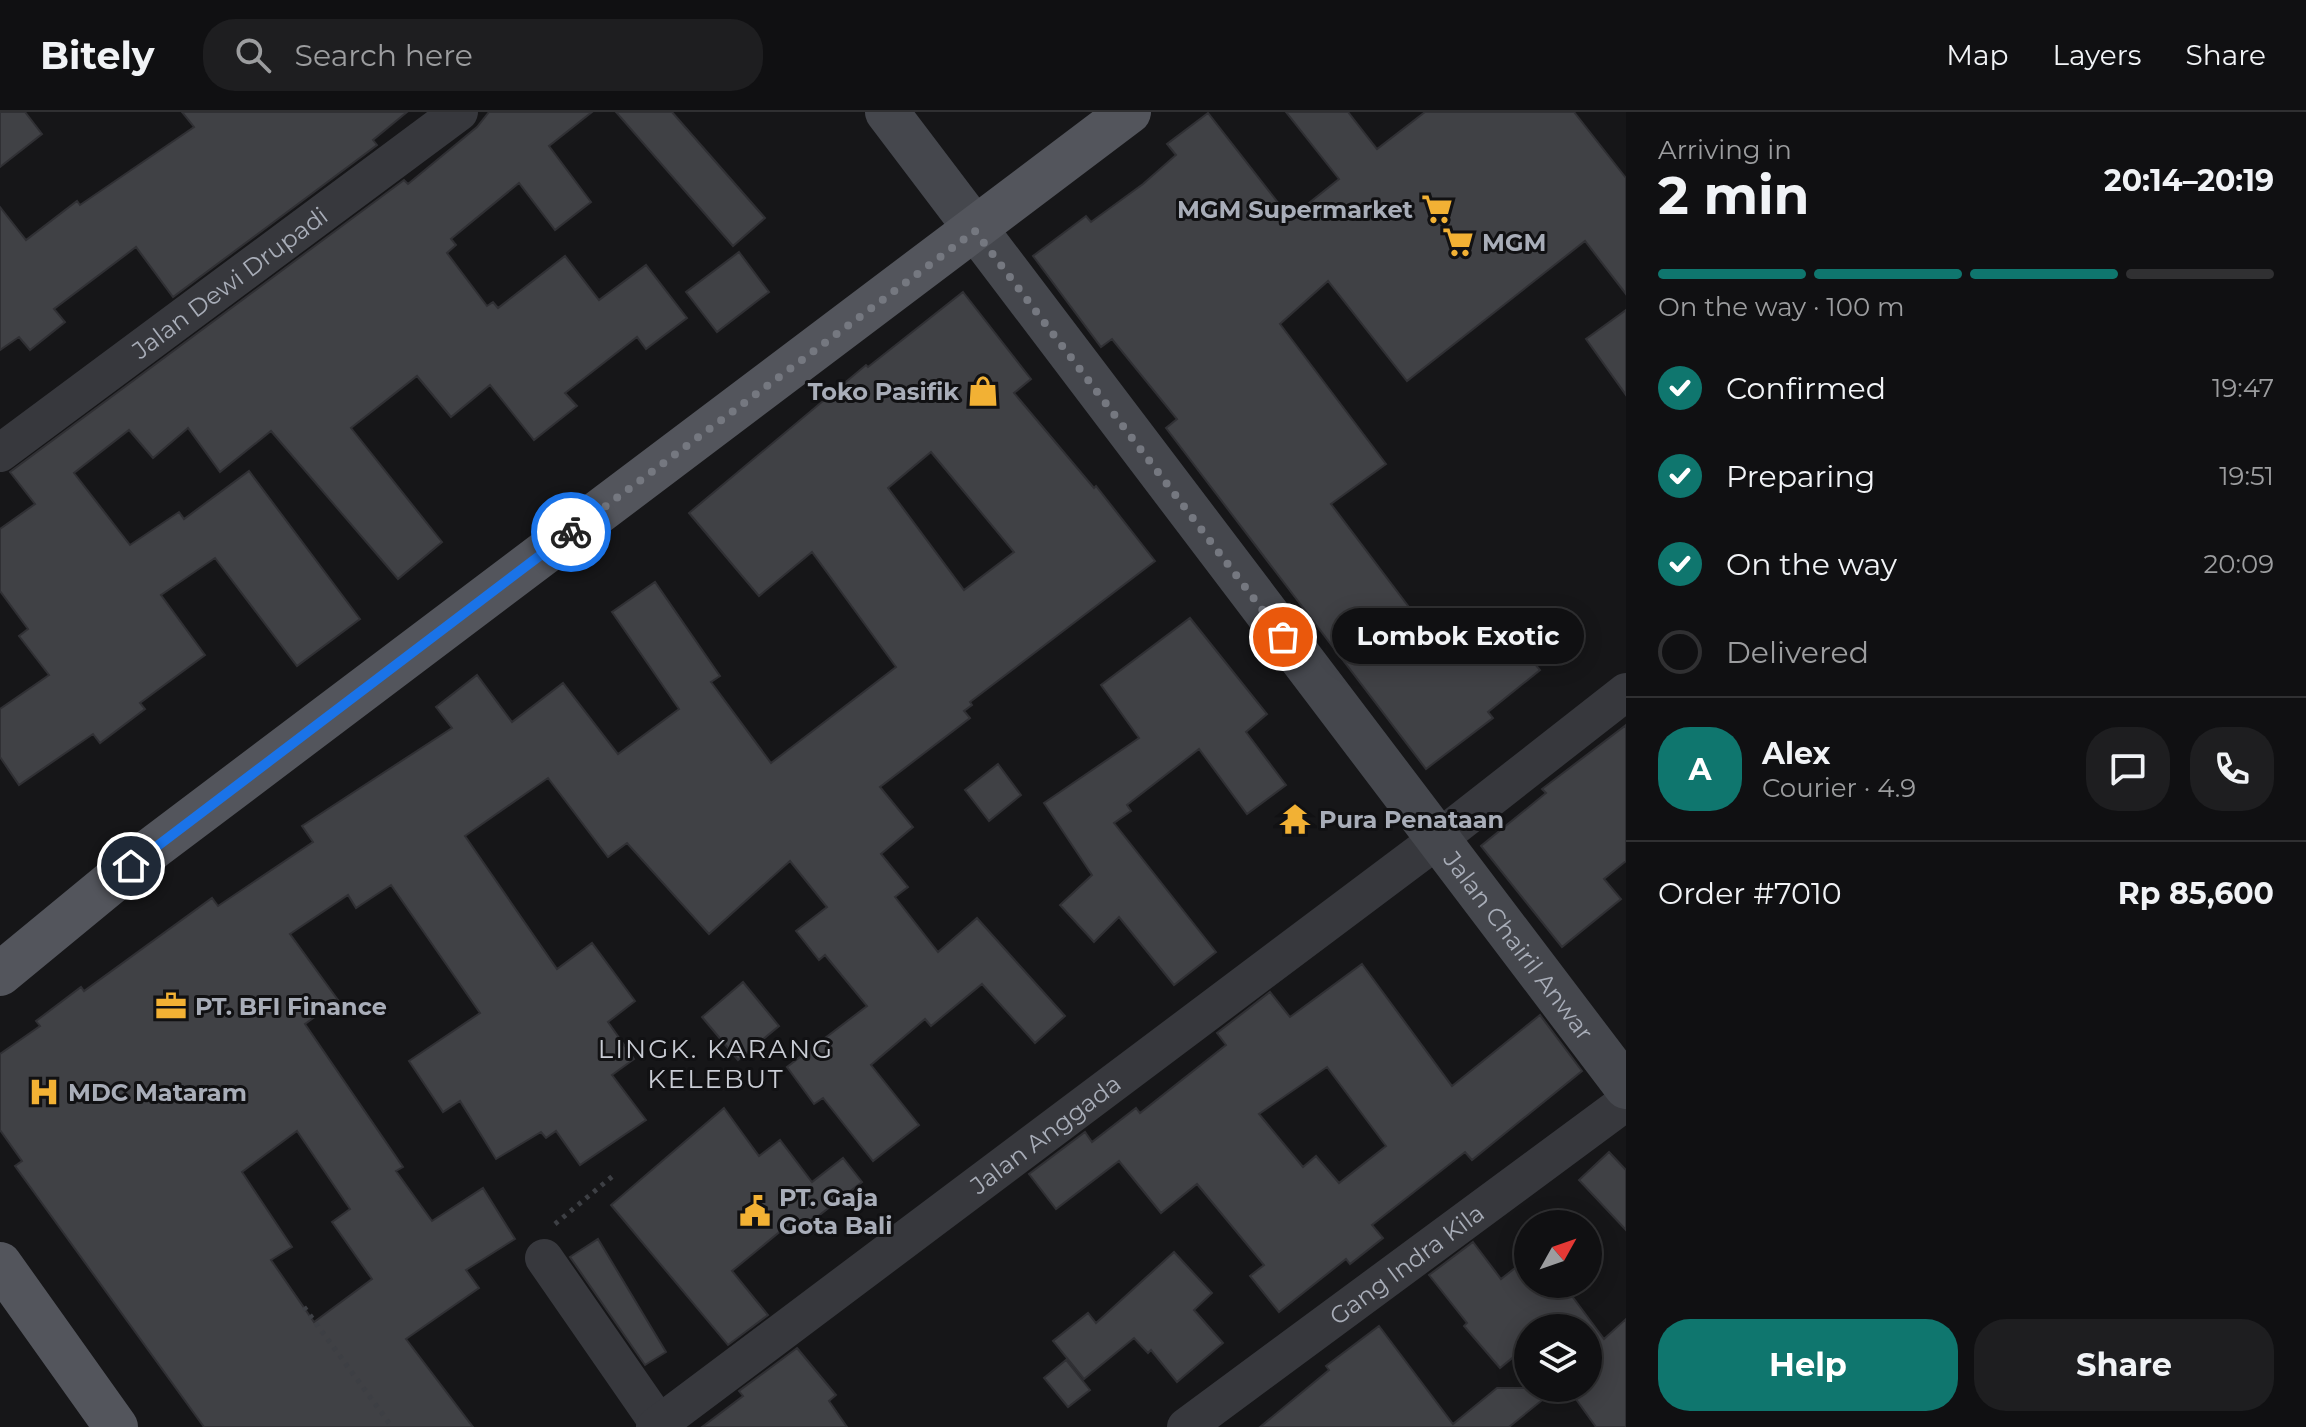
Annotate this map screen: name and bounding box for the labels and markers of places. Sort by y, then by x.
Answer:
supermarket icon: MGM Supermarket [1420,192,1454,226]
place label: MGM Supermarket [1177,195,1414,224]
supermarket icon: MGM [1441,225,1475,259]
place label: MGM [1482,228,1546,257]
shop icon: Toko Pasifik [966,374,1000,408]
place label: Toko Pasifik [808,377,959,406]
pin [1249,603,1317,671]
callout: Lombok Exotic [1331,609,1583,665]
temple icon: Pura Penataan [1278,802,1312,836]
place label: Pura Penataan [1319,805,1504,834]
pin [97,832,165,900]
office icon: PT. BFI Finance [154,989,188,1023]
place label: PT. BFI Finance [195,992,387,1021]
hospital icon: MDC Mataram [27,1075,61,1109]
place label: MDC Mataram [68,1078,247,1107]
place label: PT. Gaja Gota Bali [779,1183,892,1240]
public building icon: PT. Gaja Gota Bali [738,1194,772,1228]

